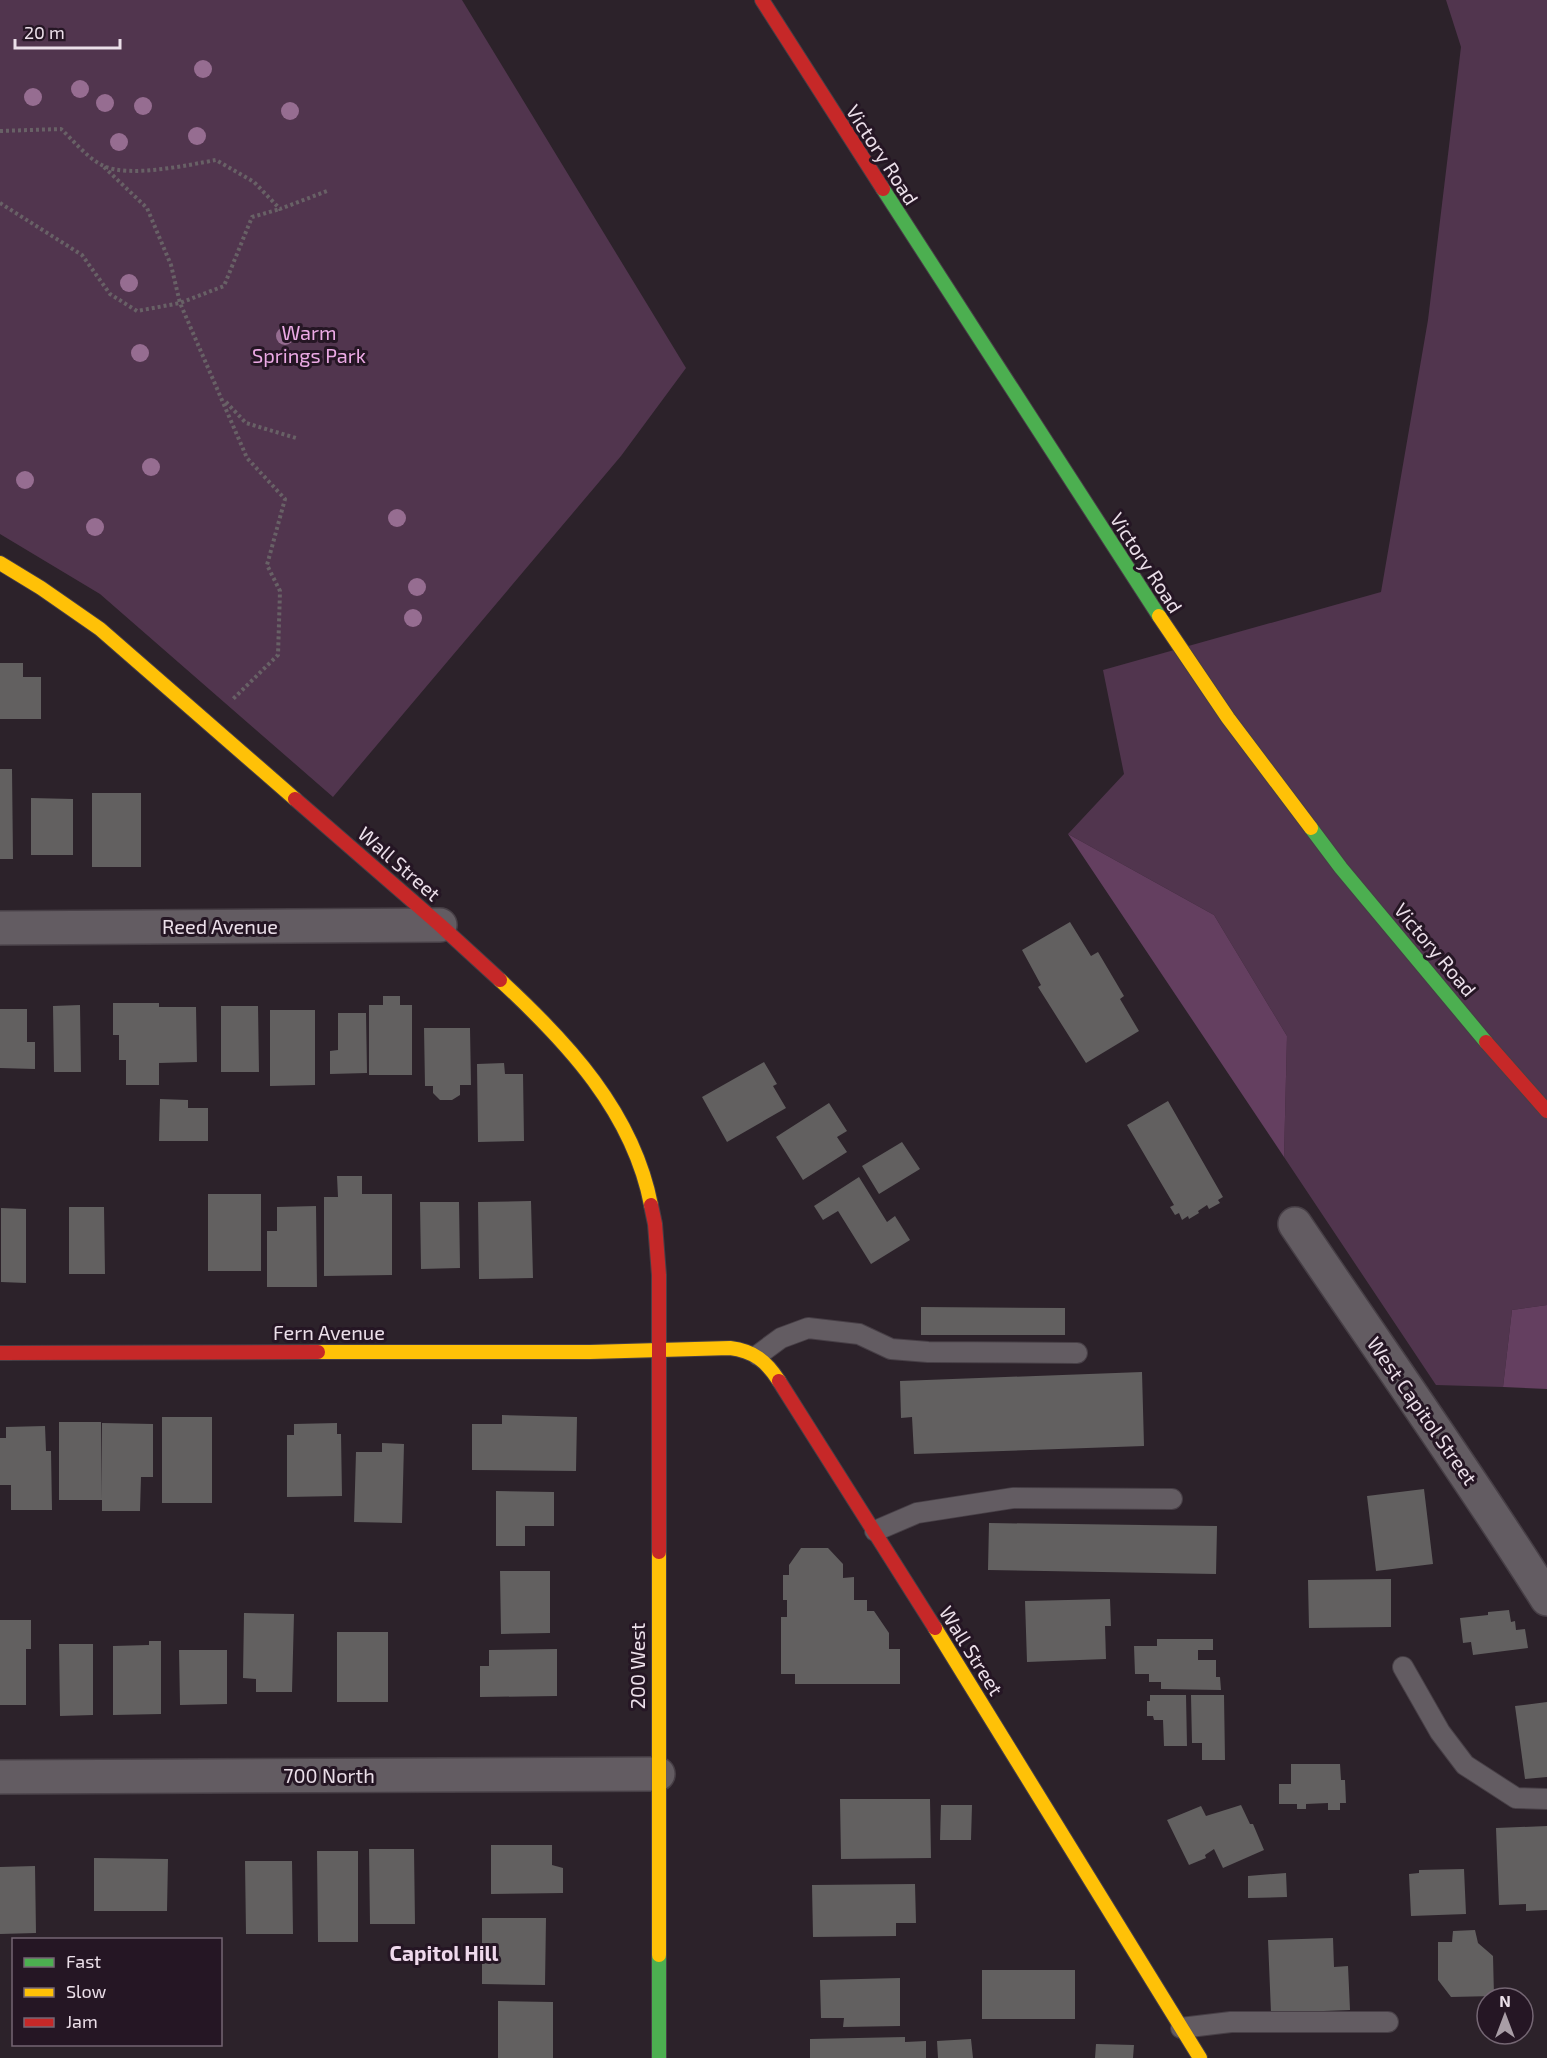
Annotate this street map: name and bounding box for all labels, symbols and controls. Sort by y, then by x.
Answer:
scale bar [15,12,120,50]
text: 20 m [24,21,65,43]
street label: Victory Road [842,100,924,209]
park label: Warm Springs Park [252,320,366,367]
street label: Victory Road [1106,508,1188,617]
street label: Wall Street [354,821,446,906]
street label: Victory Road [1390,898,1482,1001]
street label: Reed Avenue [162,914,278,938]
street label: Fern Avenue [273,1320,385,1344]
street label: West Capitol Street [1363,1332,1483,1489]
street label: Wall Street [935,1601,1009,1700]
street label: 200 West [625,1622,649,1709]
street label: 700 North [283,1763,375,1787]
legend [12,1938,222,2046]
district label: Capitol Hill [390,1940,498,1965]
text: Fast [66,1950,101,1972]
text: Slow [66,1980,107,2002]
north arrow [1475,1986,1535,2046]
text: N [1499,1991,1511,2010]
text: Jam [66,2010,98,2032]

